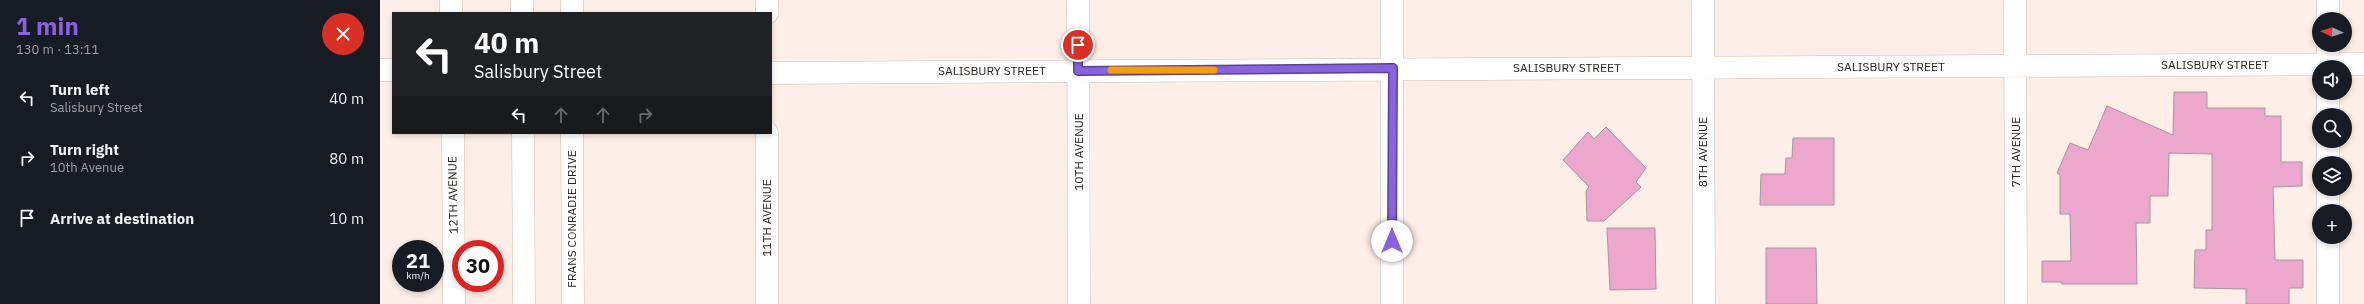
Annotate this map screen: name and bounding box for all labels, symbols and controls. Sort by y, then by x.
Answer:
text: 1 min [16,10,79,42]
north arrow [2312,12,2352,52]
map controls [2312,12,2352,244]
button: close [322,13,364,55]
text: 40 m [474,24,539,61]
icon: left [408,28,460,80]
pin [1061,28,1095,62]
icon: arrive [1067,34,1089,56]
text: 130 m · 13:11 [16,41,99,58]
street label: SALISBURY STREET [2161,57,2269,72]
street label: SALISBURY STREET [1837,59,1945,74]
text: Salisbury Street [474,60,602,83]
street label: SALISBURY STREET [1513,60,1621,75]
button: sound [2312,60,2352,100]
street label: SALISBURY STREET [938,63,1046,78]
text: Turn left [50,80,110,99]
icon: left [16,87,38,109]
text: 40 m [329,89,364,108]
text: Salisbury Street [50,99,143,116]
icon: left [508,104,530,126]
icon: ahead [550,104,572,126]
icon: ahead [592,104,614,126]
icon: right [634,104,656,126]
button: search [2312,108,2352,148]
street label: 10TH AVENUE [1071,113,1086,191]
street label: 8TH AVENUE [1695,117,1710,187]
street label: 7TH AVENUE [2008,117,2023,187]
text: Turn right [50,140,119,159]
icon: right [16,147,38,169]
text: 80 m [329,149,364,168]
street label: FRANS CONRADIE DRIVE [564,150,579,288]
street label: 12TH AVENUE [444,156,461,234]
button: layers [2312,156,2352,196]
text: 10th Avenue [50,159,124,176]
street label: 11TH AVENUE [759,179,774,257]
button: + [2312,204,2352,244]
icon: arrive [16,207,38,229]
text: Arrive at destination [50,209,194,228]
text: 10 m [329,209,364,228]
position arrow [1371,220,1413,262]
speed limit sign: 30 [452,240,504,292]
text: 21 [406,247,430,274]
text: km/h [406,269,430,282]

